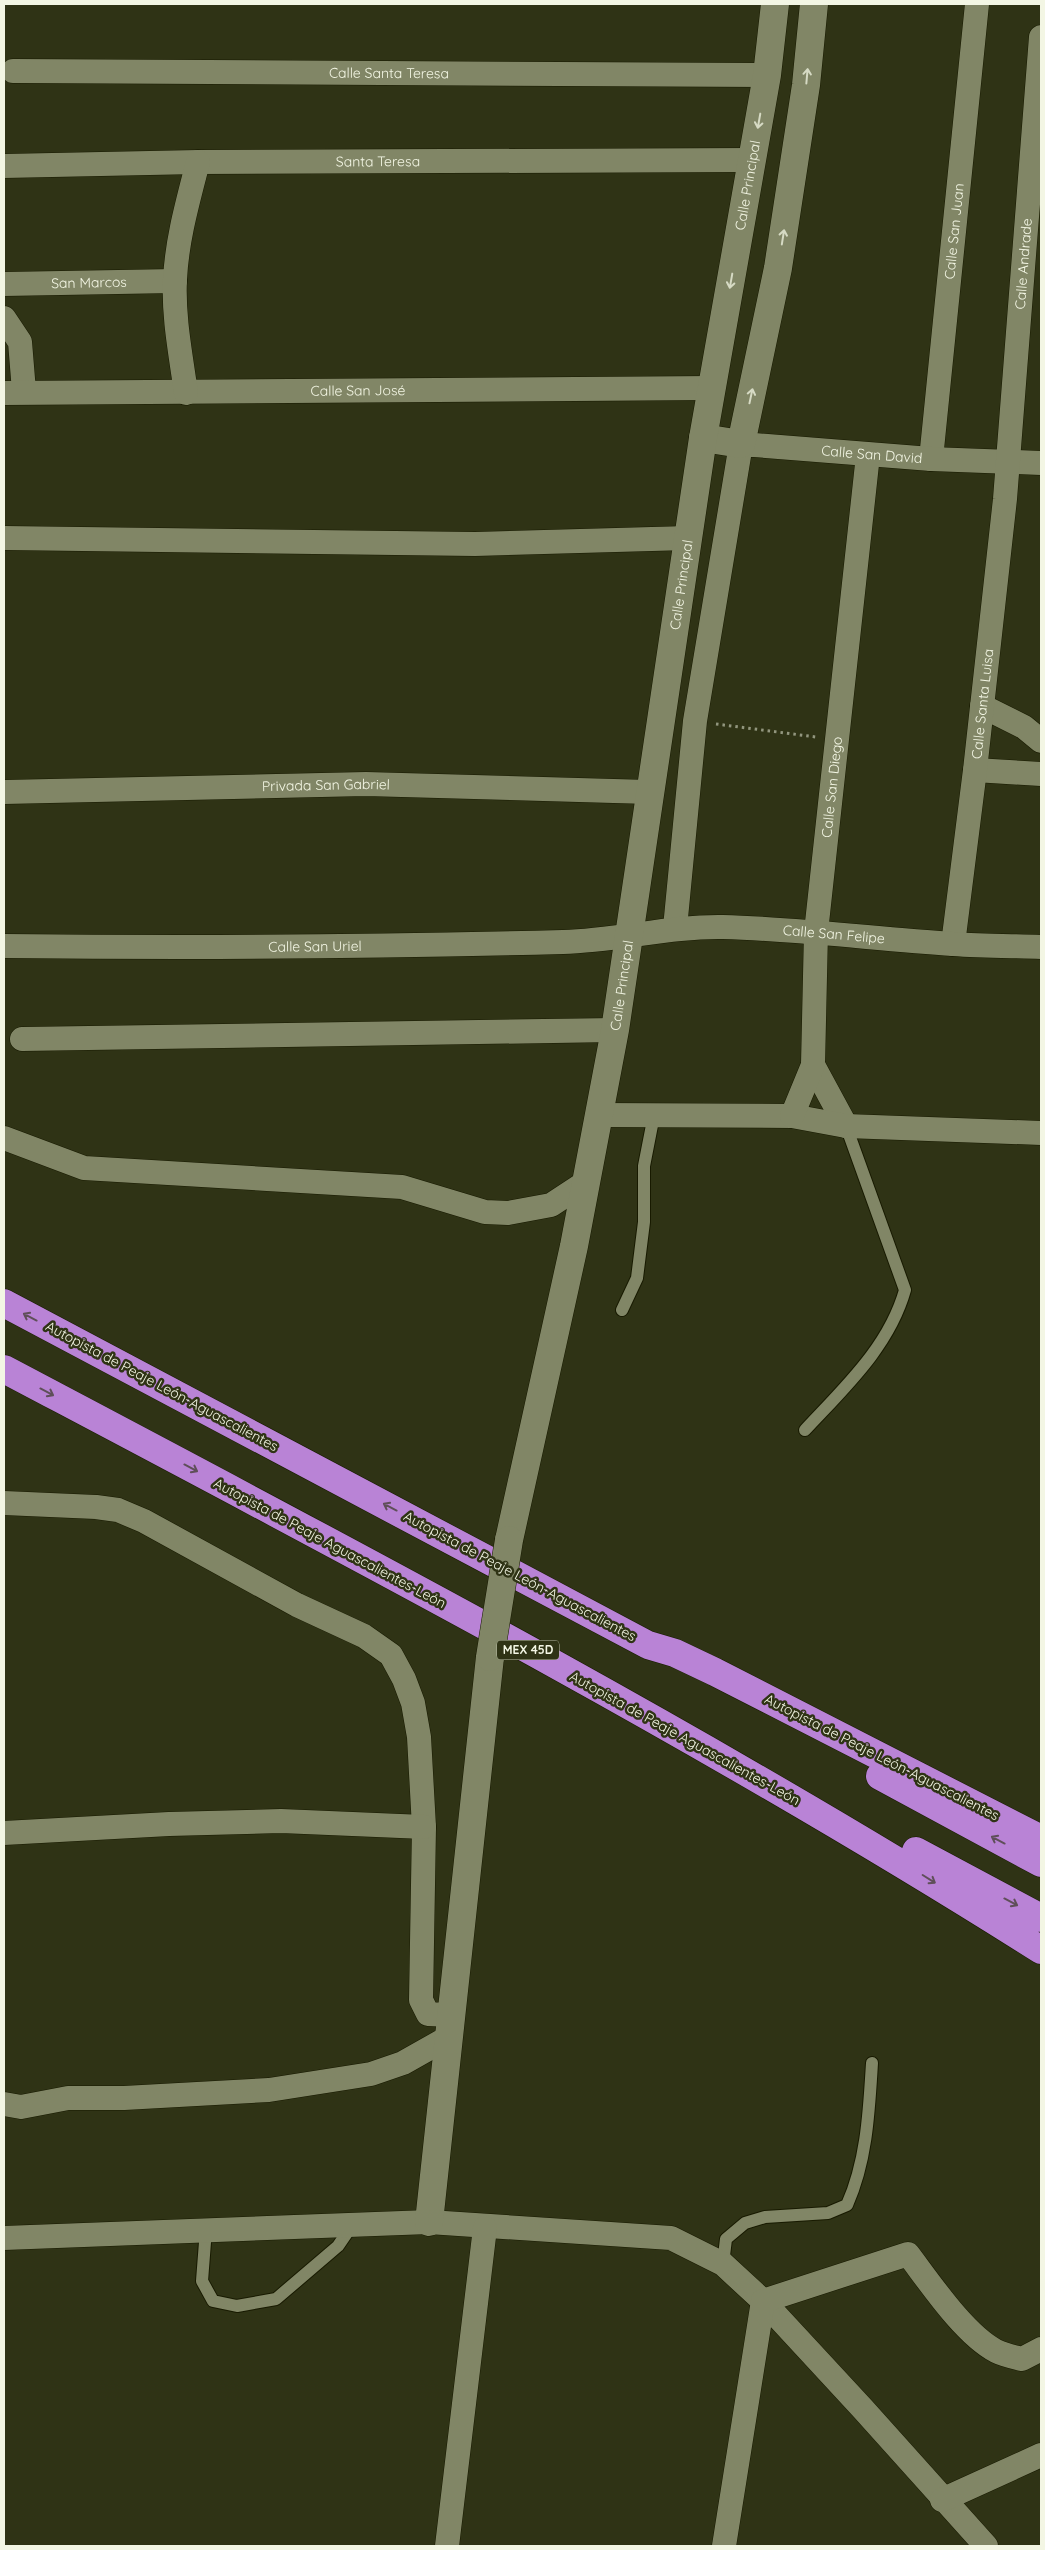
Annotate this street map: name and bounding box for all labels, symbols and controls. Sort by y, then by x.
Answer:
street label: Calle Santa Teresa [329,64,449,82]
one-way arrow [802,68,812,84]
one-way arrow [753,113,763,129]
street label: Calle Principal [731,139,764,232]
street label: Santa Teresa [336,152,420,171]
street label: Calle San Juan [940,182,968,280]
street label: Calle Andrade [1011,217,1036,310]
one-way arrow [778,229,788,245]
street label: San Marcos [51,273,127,292]
one-way arrow [725,273,735,289]
street label: Calle San José [310,381,406,400]
one-way arrow [747,389,756,405]
street label: Calle San David [821,441,923,467]
street label: Calle Principal [666,539,697,631]
street label: Calle Santa Luisa [967,648,997,760]
street label: Calle San Diego [817,735,846,839]
street label: Privada San Gabriel [262,775,390,795]
street label: Calle San Felipe [782,921,886,948]
street label: Calle San Uriel [268,937,362,956]
street label: Calle Principal [606,939,637,1032]
one-way arrow [23,1312,38,1321]
street label: Autopista de Peaje León-Aguascalientes [43,1317,281,1455]
one-way arrow [39,1388,54,1397]
one-way arrow [183,1463,198,1473]
street label: Autopista de Peaje Aguascalientes-León [211,1474,449,1612]
one-way arrow [383,1502,398,1512]
street label: Autopista de Peaje León-Aguascalientes [401,1507,639,1645]
road number: MEX 45D [497,1640,559,1660]
street label: Autopista de Peaje Aguascalientes-León [567,1667,803,1809]
street label: Autopista de Peaje León-Aguascalientes [762,1690,1002,1824]
one-way arrow [991,1835,1006,1845]
one-way arrow [921,1874,935,1884]
one-way arrow [1003,1898,1018,1907]

